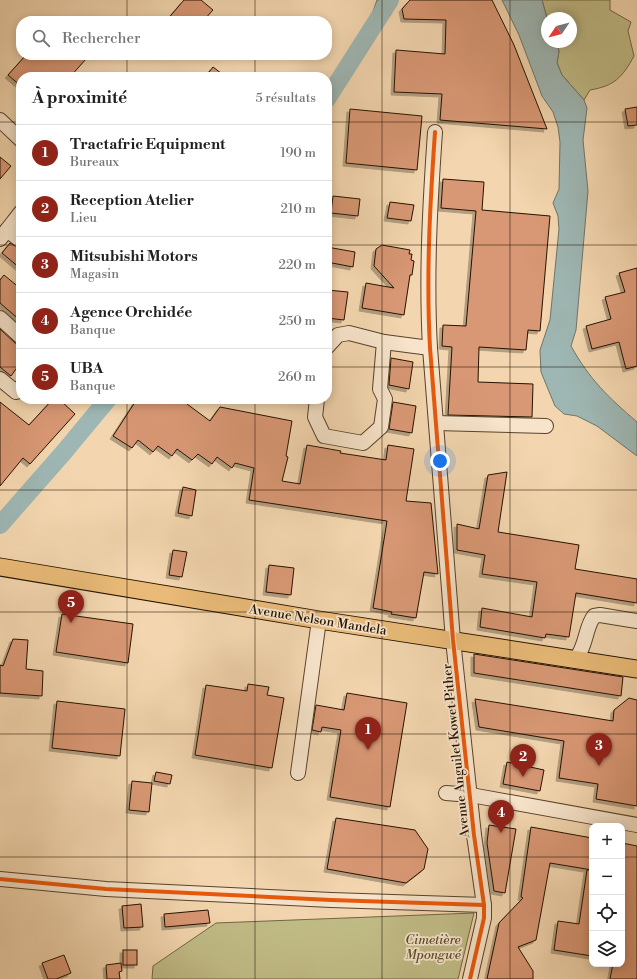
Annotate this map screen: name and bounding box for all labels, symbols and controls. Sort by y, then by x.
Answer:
north arrow [541,12,577,48]
search box [16,16,332,60]
icon: search [30,27,52,49]
text: Rechercher [62,29,141,48]
text: À proximité [32,87,127,109]
text: 5 résultats [255,90,316,106]
text: Tractafric Equipment [70,135,225,154]
text: 1 [42,145,48,161]
text: 190 m [280,145,316,161]
text: Bureaux [70,154,119,170]
text: Reception Atelier [70,191,194,210]
text: 2 [41,201,49,217]
text: 210 m [281,201,316,217]
text: Lieu [70,210,97,226]
text: Mitsubishi Motors [70,247,198,266]
text: 3 [41,257,49,273]
text: 220 m [278,257,316,273]
text: Magasin [70,266,119,282]
text: Agence Orchidée [70,303,192,322]
text: 4 [41,313,49,329]
text: 250 m [279,313,316,329]
text: Banque [70,322,115,338]
text: UBA [70,359,103,378]
text: 5 [41,369,49,385]
text: 260 m [278,369,316,385]
text: Banque [70,378,115,394]
your location [430,451,450,471]
pin: 5 [58,590,84,623]
street label: Avenue Nelson Mandela [247,601,388,639]
street label: Avenue Anguilet Kowet Pither [439,663,473,840]
pin: 1 [355,717,381,750]
pin: 3 [586,733,612,766]
pin: 2 [510,744,536,777]
pin: 4 [488,800,514,833]
map controls [589,823,625,967]
button: + [589,823,625,859]
button: − [589,859,625,895]
button: locate [589,895,625,931]
button: layers [589,931,625,967]
park label: Cimetière Mpongwé [405,932,462,963]

